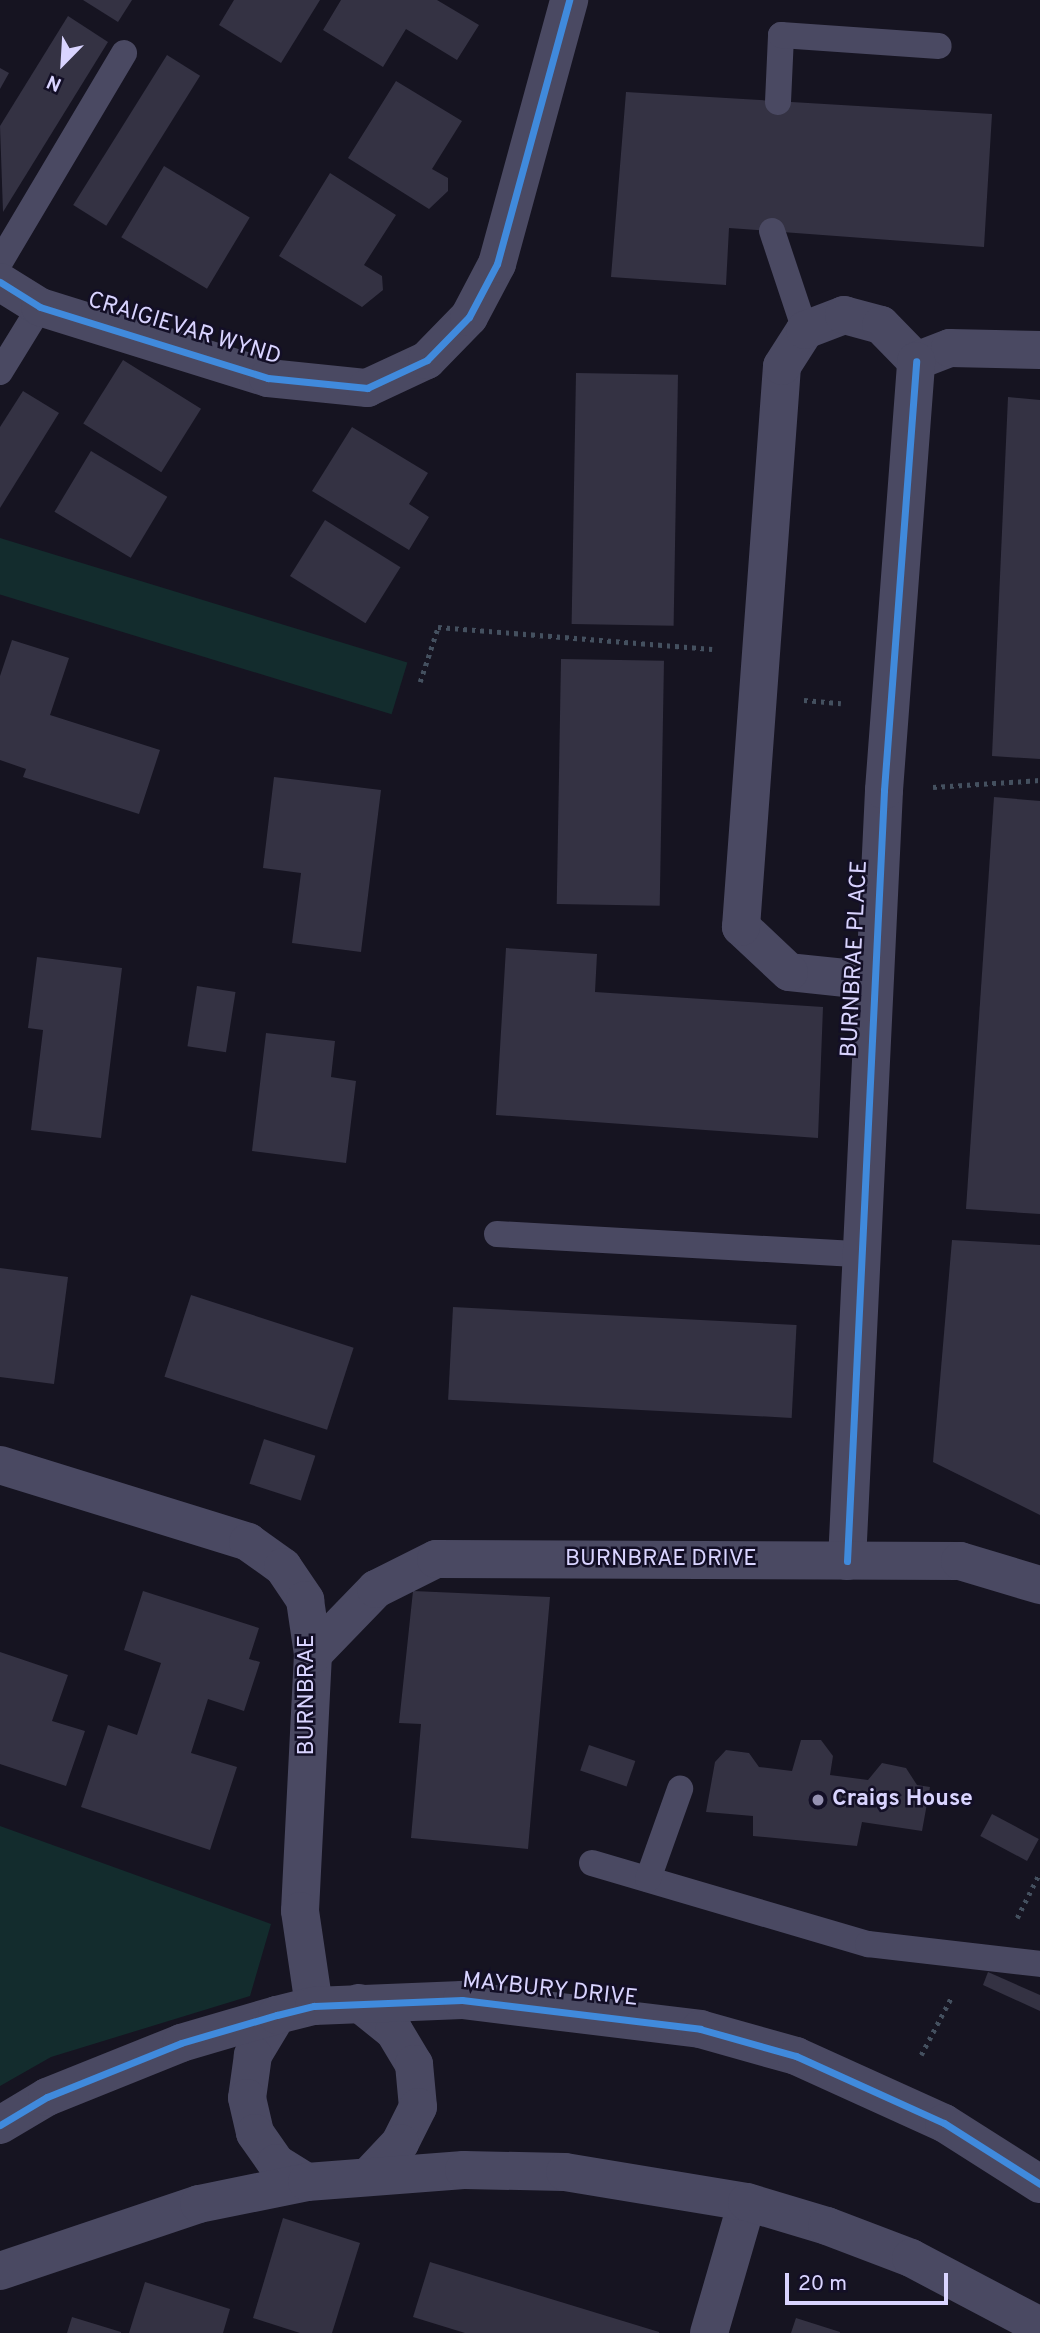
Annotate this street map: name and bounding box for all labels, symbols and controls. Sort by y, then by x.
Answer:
north arrow [28,28,98,98]
text: N [43,68,66,96]
street label: CRAIGIEVAR WYND [84,287,284,373]
street label: BURNBRAE PLACE [837,860,875,1058]
street label: BURNBRAE DRIVE [565,1546,757,1574]
street label: BURNBRAE [294,1635,322,1755]
place label: Craigs House [832,1786,973,1814]
marker: Craigs House [810,1792,826,1808]
street label: MAYBURY DRIVE [460,1968,640,2014]
scale bar [788,2260,951,2304]
text: 20 m [798,2271,847,2298]

